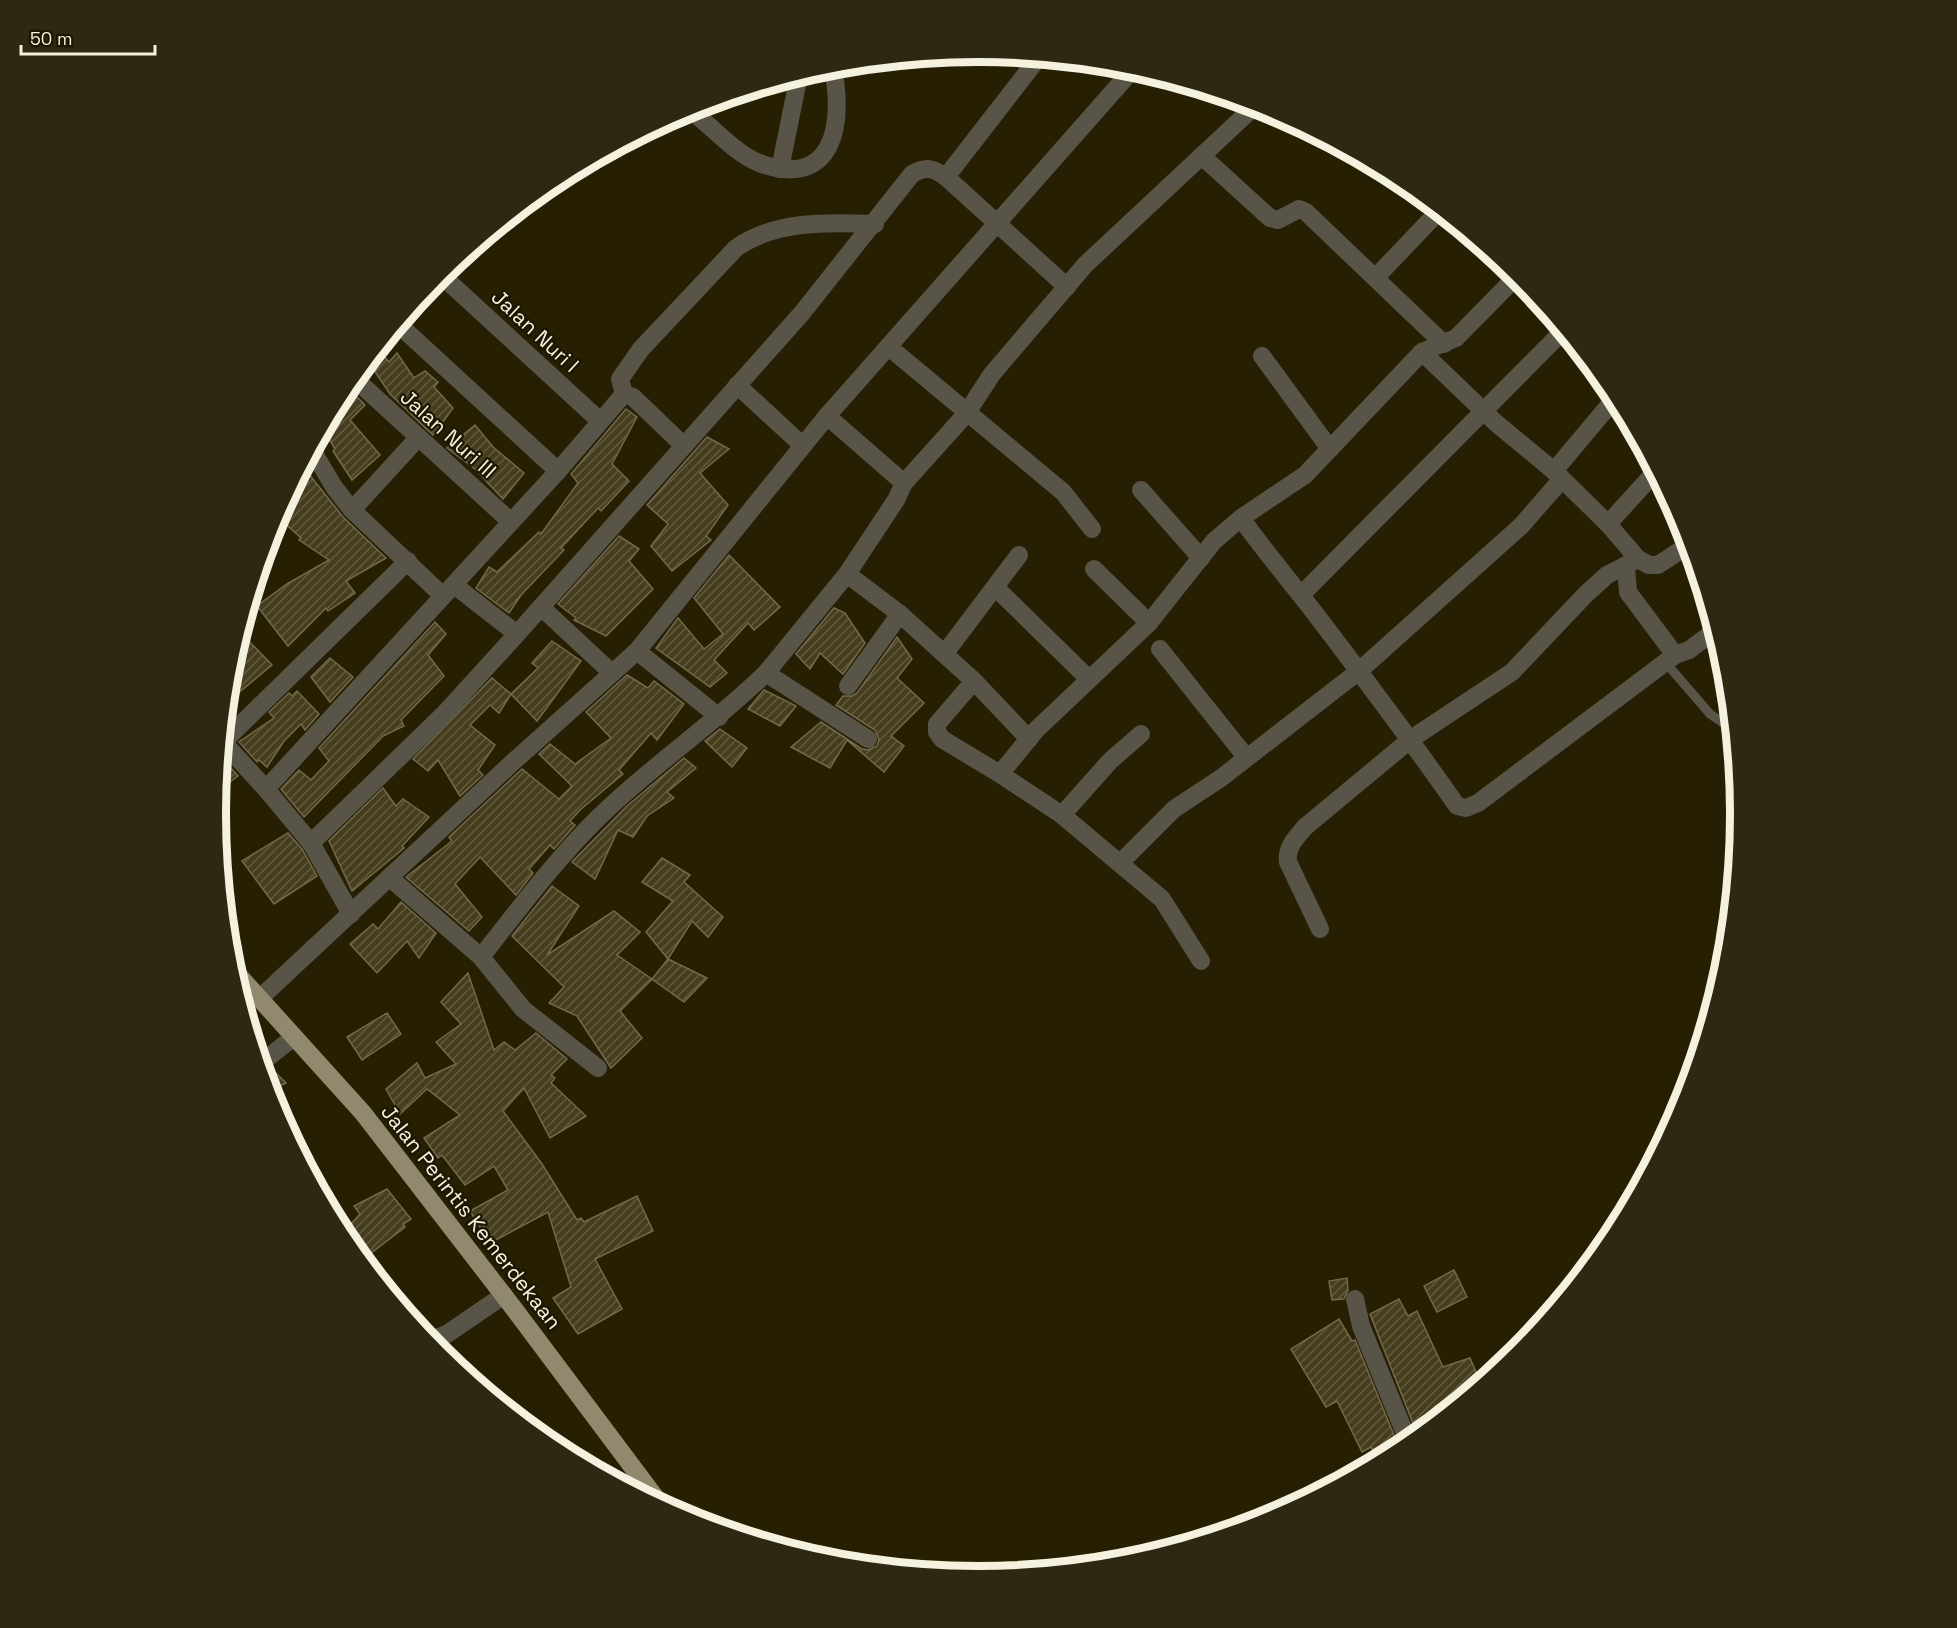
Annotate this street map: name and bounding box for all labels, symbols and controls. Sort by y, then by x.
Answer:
scale bar [21,18,154,56]
text: 50 m [30,27,72,50]
street label: Jalan Nuri I [486,283,585,378]
street label: Jalan Nuri III [395,383,502,484]
street label: Jalan Perintis Kemerdekaan [375,1099,568,1335]

